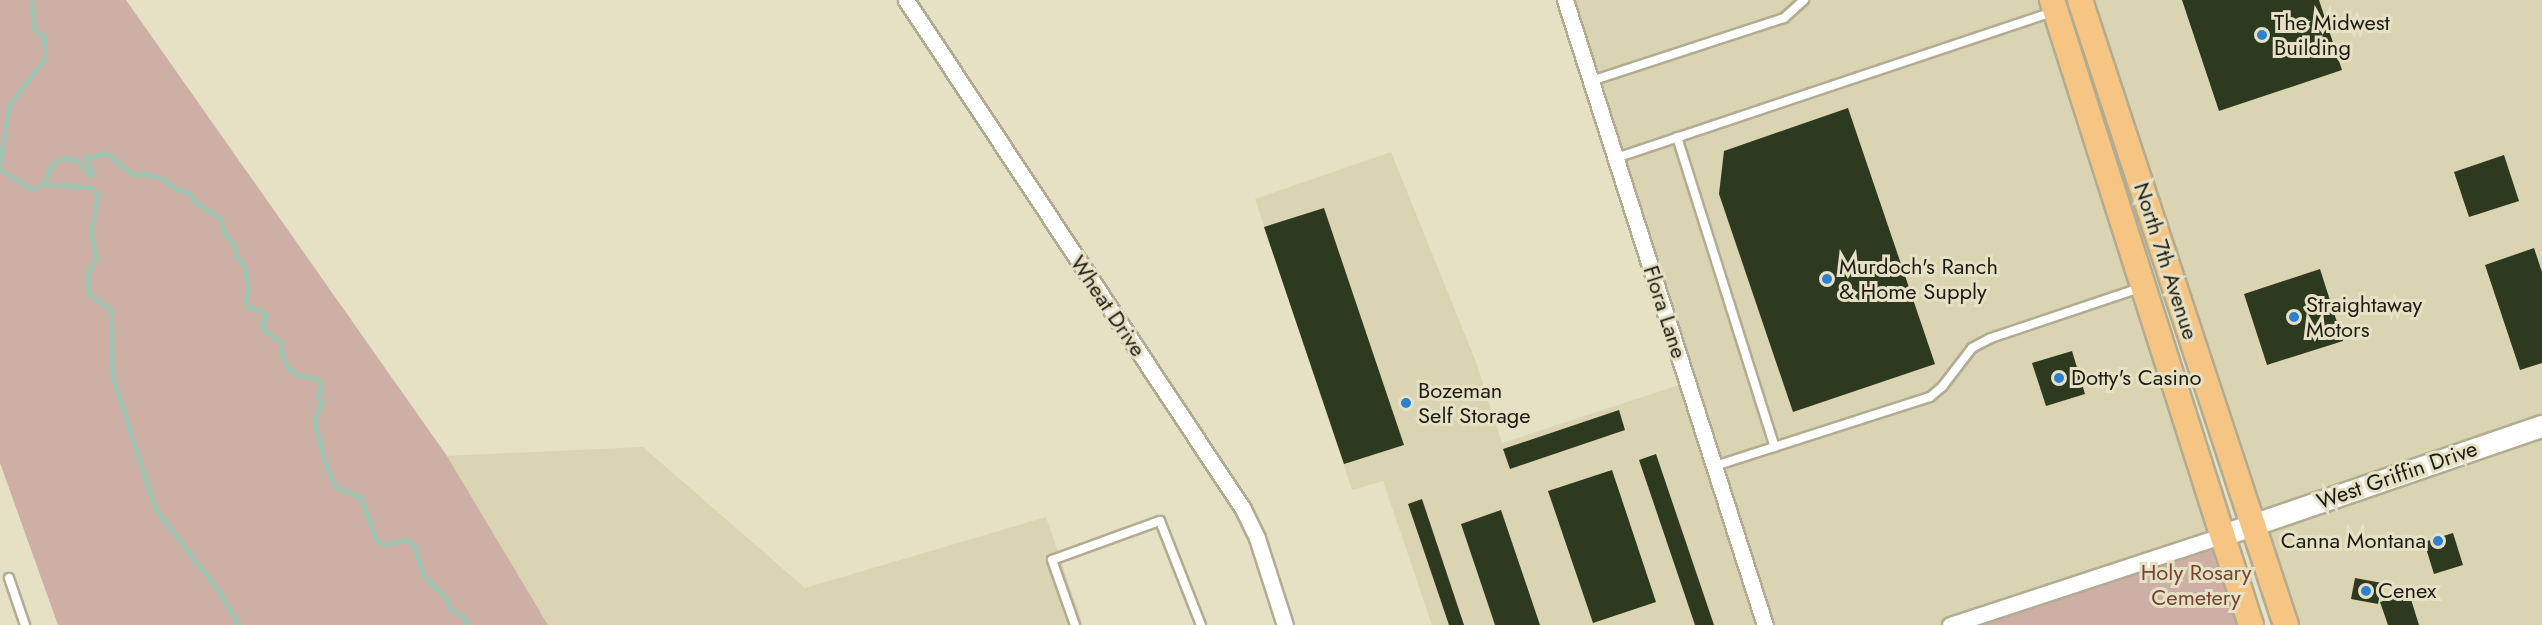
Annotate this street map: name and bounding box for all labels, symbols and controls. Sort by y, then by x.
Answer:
place label: The Midwest Building [2274,9,2390,60]
marker: The Midwest Building [2255,28,2269,42]
street label: North 7th Avenue [2128,179,2204,343]
street label: Wheat Drive [1065,251,1151,361]
place label: Murdoch's Ranch & Home Supply [1839,253,1998,304]
street label: Flora Lane [1638,262,1692,362]
marker: Murdoch's Ranch & Home Supply [1820,272,1834,286]
place label: Straightaway Motors [2306,291,2422,342]
marker: Straightaway Motors [2287,310,2301,324]
place label: Dotty's Casino [2071,365,2202,391]
marker: Dotty's Casino [2052,371,2066,385]
place label: Bozeman Self Storage [1418,377,1531,428]
marker: Bozeman Self Storage [1399,396,1413,410]
street label: West Griffin Drive [2313,435,2481,515]
place label: Canna Montana [2281,528,2426,554]
marker: Canna Montana [2431,534,2445,548]
park label: Holy Rosary Cemetery [2141,559,2251,610]
place label: Cenex [2378,578,2436,604]
marker: Cenex [2359,584,2373,598]

